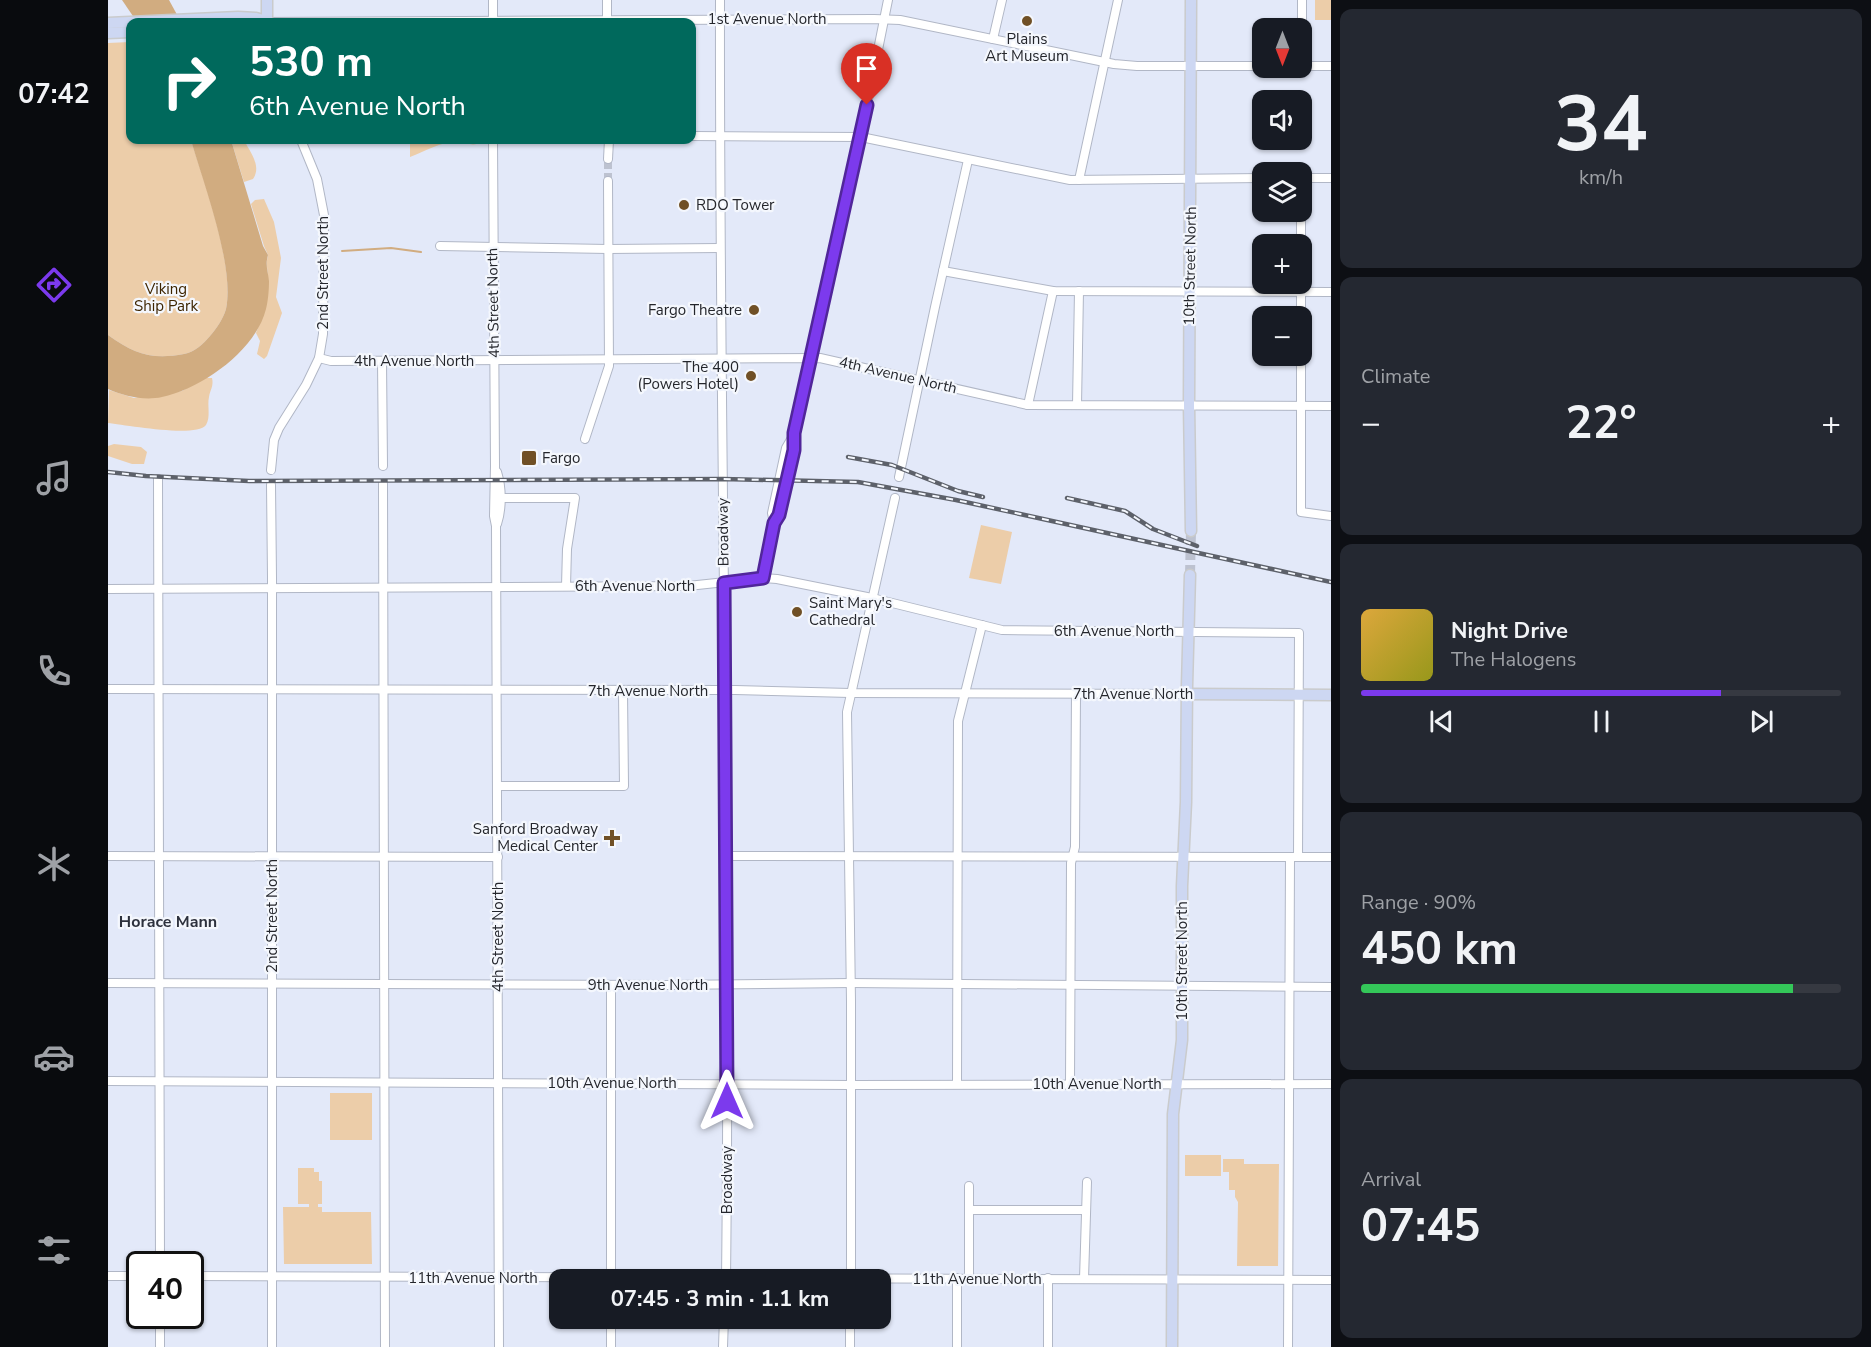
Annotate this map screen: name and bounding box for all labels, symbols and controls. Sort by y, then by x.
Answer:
street label: 1st Avenue North [707,9,827,29]
marker: Plains Art Museum [1020,14,1034,28]
north arrow [1252,18,1312,78]
map controls [1252,18,1312,366]
place label: Plains Art Museum [985,29,1069,66]
text: 530 m [249,34,373,91]
icon: right [150,42,228,120]
pin [841,43,892,105]
icon: arrive [850,52,883,85]
text: 34 [1554,71,1648,178]
text: 07:42 [18,76,90,113]
text: 6th Avenue North [249,88,466,125]
button: sound [1252,90,1312,150]
button: layers [1252,162,1312,222]
text: km/h [1579,164,1623,191]
place label: RDO Tower [696,195,775,215]
marker: RDO Tower [677,198,691,212]
street label: 10th Street North [1179,206,1201,326]
street label: 2nd Street North [313,216,333,330]
button: + [1252,234,1312,294]
street label: 4th Street North [482,248,504,358]
icon: directions [33,264,75,306]
park label: Viking Ship Park [134,279,198,316]
place label: Fargo Theatre [648,300,742,320]
marker: Fargo Theatre [747,303,761,317]
button: − [1252,306,1312,366]
street label: 4th Avenue North [354,351,474,371]
street label: 4th Avenue North [837,352,959,398]
place label: The 400 (Powers Hotel) [638,357,739,394]
text: Climate [1361,363,1430,390]
marker: The 400 (Powers Hotel) [744,369,758,383]
text: 22° [1565,393,1637,454]
text: − [1361,401,1381,446]
text: + [1821,401,1841,446]
place label: Fargo [542,448,580,468]
marker: Fargo [520,449,538,467]
icon: music [33,457,75,499]
street label: Broadway [712,497,734,566]
street label: 6th Avenue North [575,576,695,596]
place label: Saint Mary's Cathedral [809,593,892,630]
marker: Saint Mary's Cathedral [790,605,804,619]
text: Night Drive [1451,616,1568,646]
street label: 6th Avenue North [1054,621,1174,641]
text: The Halogens [1451,646,1576,673]
icon: phone [33,650,75,692]
street label: 7th Avenue North [588,681,708,701]
street label: 7th Avenue North [1073,684,1193,704]
icon: previous [1425,705,1458,738]
icon: pause [1585,705,1618,738]
icon: next [1745,705,1778,738]
place label: Sanford Broadway Medical Center [473,819,599,856]
marker: Sanford Broadway Medical Center [603,829,621,847]
icon: climate [33,843,75,885]
street label: 2nd Street North [262,859,282,973]
street label: 4th Street North [488,882,508,992]
text: Range · 90% [1361,889,1476,916]
street label: 10th Street North [1172,901,1192,1021]
district label: Horace Mann [119,911,217,933]
text: 450 km [1361,919,1518,980]
street label: 9th Avenue North [588,975,708,995]
icon: car [33,1036,75,1078]
position arrow [695,1069,759,1133]
street label: 10th Avenue North [547,1073,677,1093]
street label: 10th Avenue North [1032,1074,1162,1094]
street label: Broadway [717,1145,737,1214]
text: Arrival [1361,1166,1421,1193]
text: 07:45 [1361,1196,1480,1257]
icon: filters [33,1229,75,1271]
speed limit sign: 40 [126,1251,204,1329]
street label: 11th Avenue North [408,1268,538,1288]
street label: 11th Avenue North [912,1269,1042,1289]
text: 07:45 · 3 min · 1.1 km [611,1284,829,1314]

